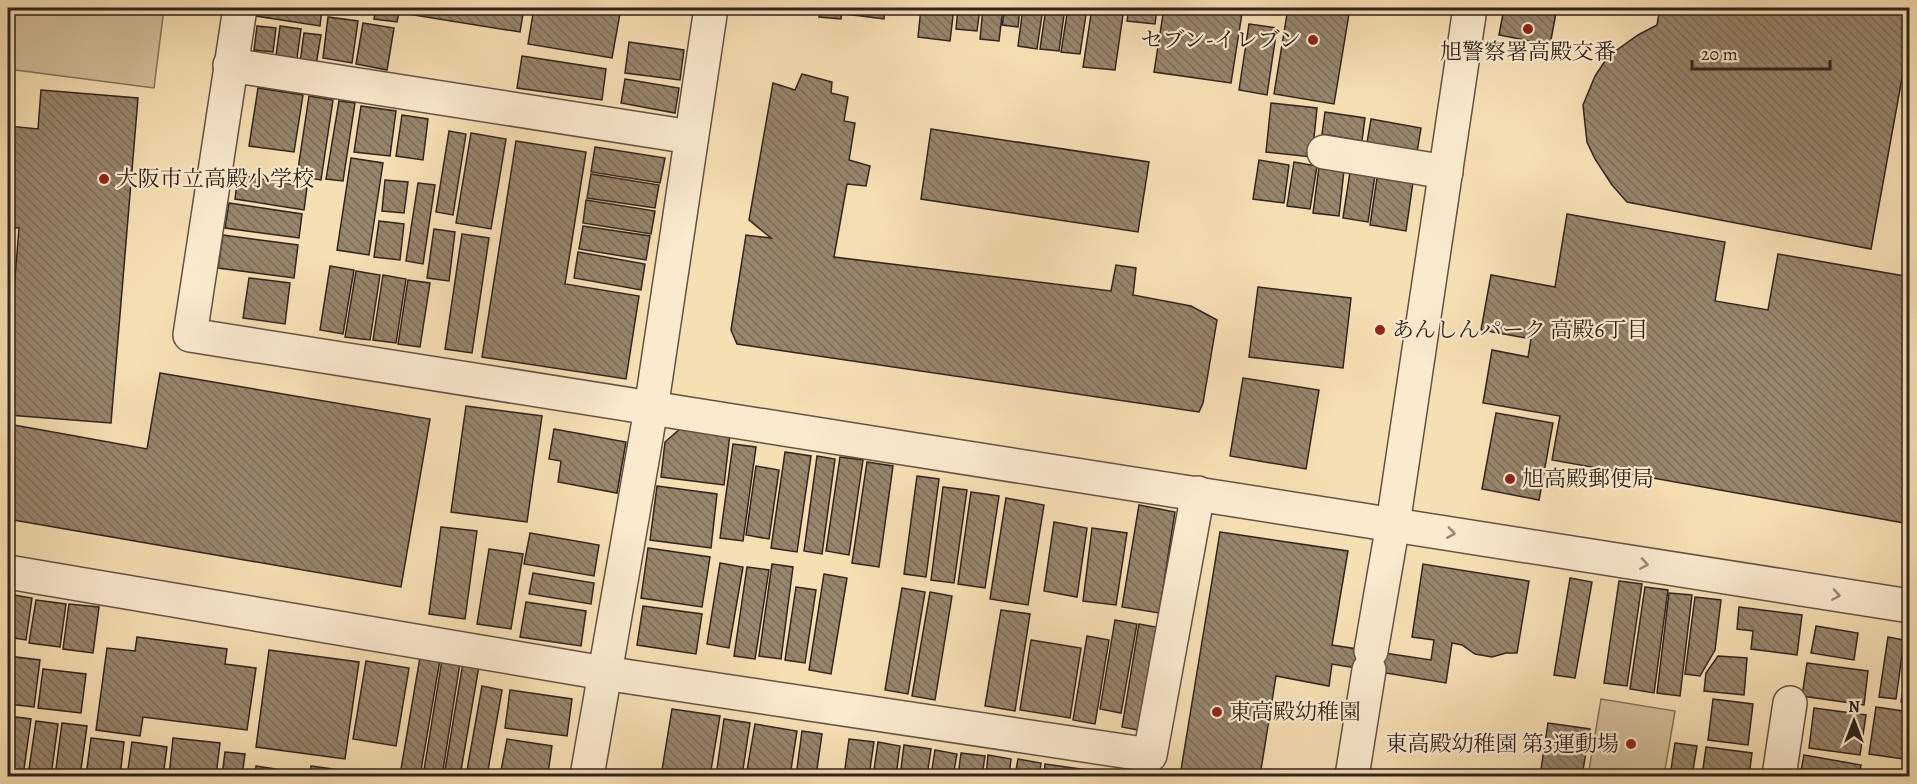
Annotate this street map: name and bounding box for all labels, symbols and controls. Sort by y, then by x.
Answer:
marker: 旭警察署高殿交番 [1521,22,1535,36]
place label: セブン-イレブン [1140,25,1301,55]
marker: セブン-イレブン [1306,33,1320,47]
scale bar [1692,33,1830,71]
place label: 旭警察署高殿交番 [1440,37,1616,67]
text: 20 m [1701,42,1738,66]
place label: 大阪市立高殿小学校 [116,164,314,194]
marker: 大阪市立高殿小学校 [97,172,111,186]
place label: あんしんパーク 高殿6丁目 [1392,315,1649,345]
marker: あんしんパーク 高殿6丁目 [1373,323,1387,337]
place label: 旭高殿郵便局 [1522,464,1654,494]
marker: 旭高殿郵便局 [1503,472,1517,486]
one-way arrow [1446,526,1456,539]
one-way arrow [1638,557,1648,570]
one-way arrow [1832,588,1841,600]
north arrow [1824,691,1884,751]
text: N [1848,696,1860,718]
place label: 東高殿幼稚園 [1229,697,1361,727]
marker: 東高殿幼稚園 [1210,705,1224,719]
place label: 東高殿幼稚園 第3運動場 [1385,729,1619,759]
marker: 東高殿幼稚園 第3運動場 [1624,737,1638,751]

